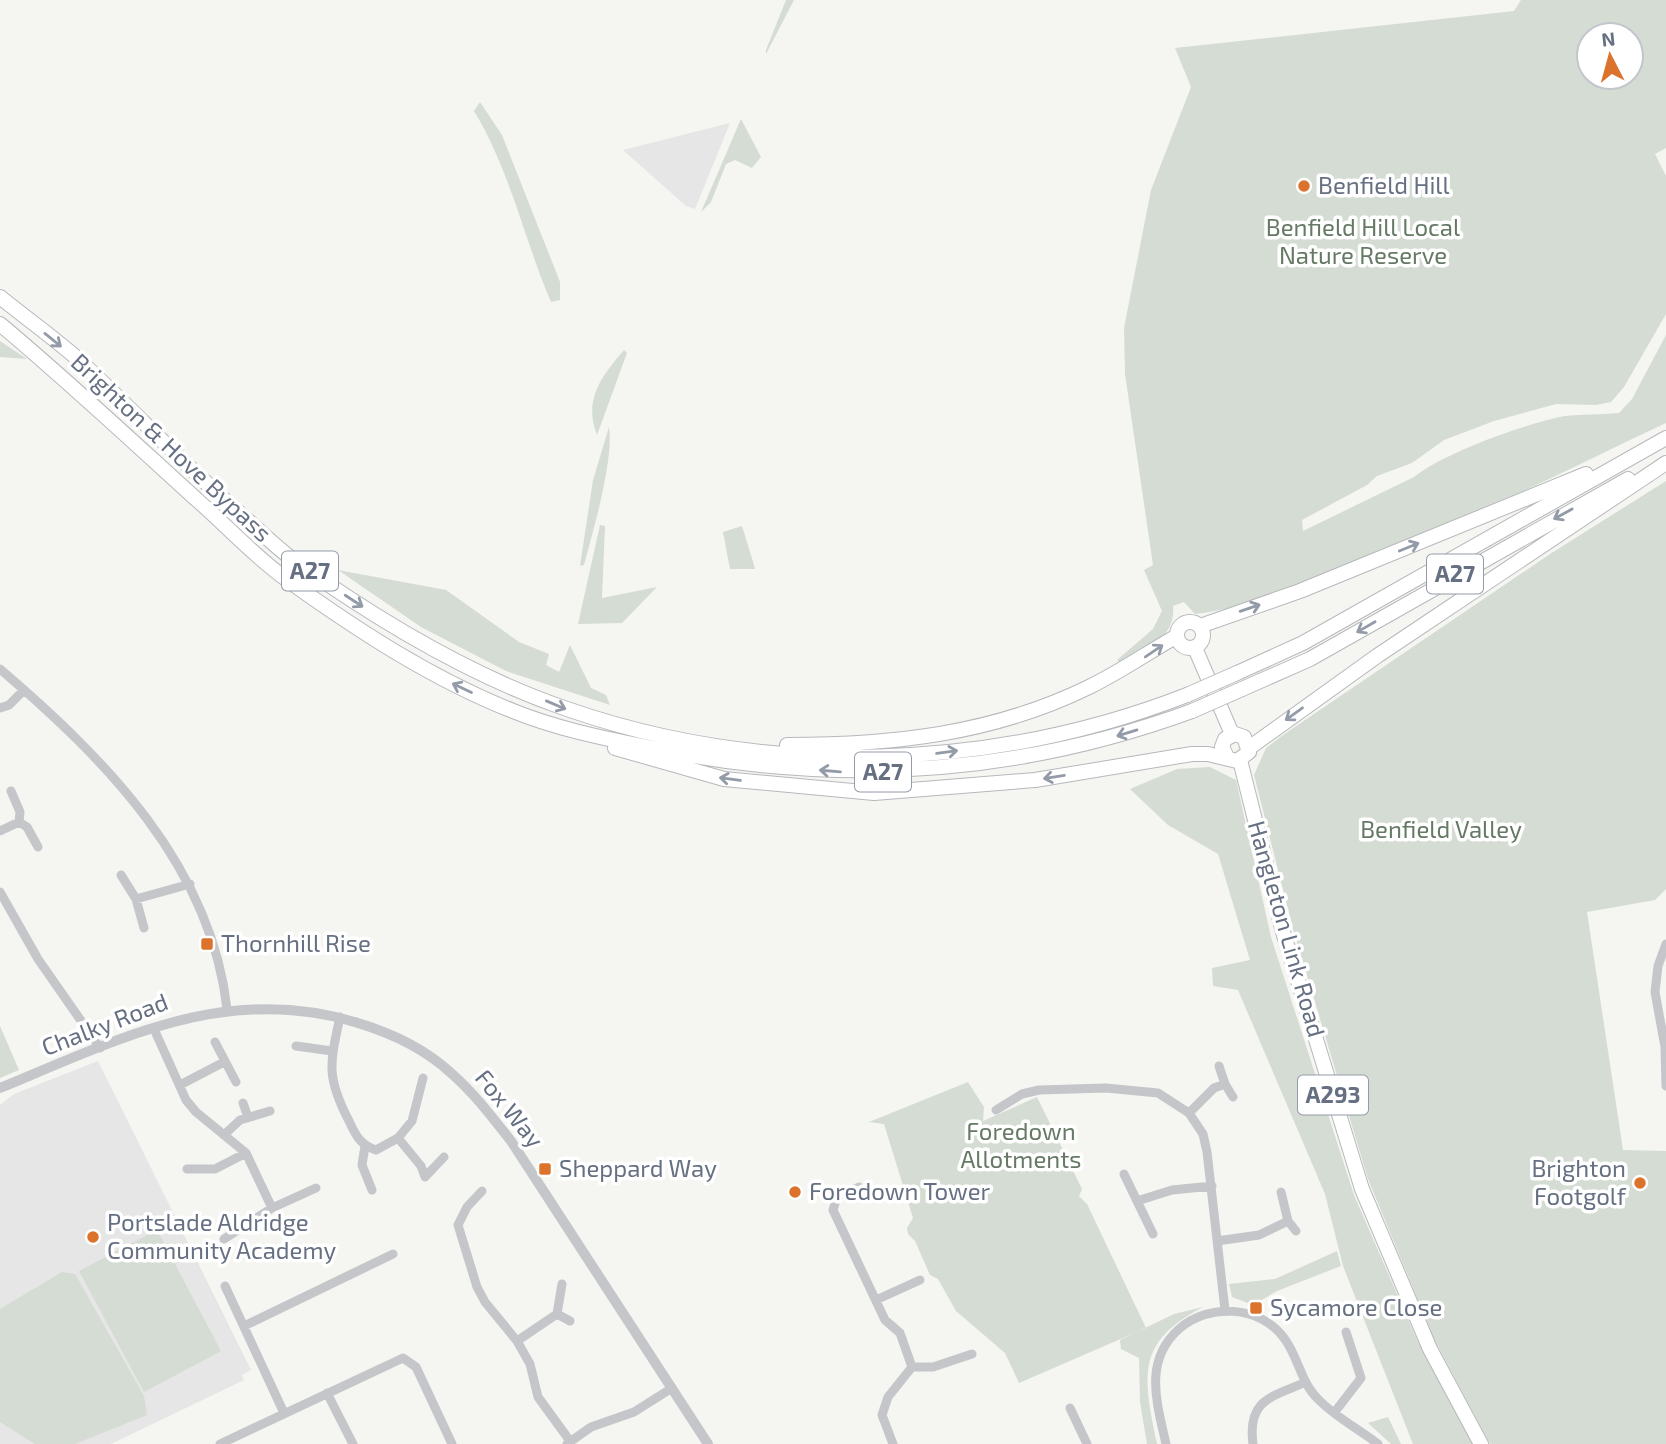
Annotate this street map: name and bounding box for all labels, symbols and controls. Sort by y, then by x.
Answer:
north arrow [1575,21,1645,91]
text: N [1600,26,1616,51]
place label: Benfield Hill [1318,170,1450,199]
marker: Benfield Hill [1296,178,1312,194]
park label: Benfield Hill Local Nature Reserve [1266,212,1460,269]
one-way arrow [44,332,62,347]
street label: Brighton & Hove Bypass [66,347,278,547]
one-way arrow [1554,507,1574,521]
one-way arrow [1397,540,1419,553]
road number: A27 [282,552,338,590]
road number: A27 [1427,554,1483,594]
one-way arrow [344,593,363,608]
one-way arrow [1239,601,1261,614]
one-way arrow [1356,620,1376,634]
one-way arrow [1144,644,1164,658]
one-way arrow [452,681,474,694]
one-way arrow [545,699,566,712]
one-way arrow [1285,707,1304,721]
one-way arrow [1116,727,1138,740]
one-way arrow [935,745,958,758]
road number: A27 [855,752,911,792]
one-way arrow [819,765,842,778]
one-way arrow [1043,771,1066,784]
one-way arrow [719,772,742,785]
park label: Benfield Valley [1360,814,1522,843]
street label: Hangleton Link Road [1243,817,1332,1040]
place label: Thornhill Rise [221,928,371,957]
marker: Thornhill Rise [199,936,215,952]
street label: Chalky Road [37,986,172,1061]
street label: Fox Way [470,1063,551,1153]
road number: A293 [1298,1076,1368,1114]
park label: Foredown Allotments [960,1116,1082,1173]
place label: Sheppard Way [559,1153,717,1182]
place label: Brighton Footgolf [1531,1153,1627,1210]
marker: Sheppard Way [537,1161,553,1177]
marker: Brighton Footgolf [1632,1175,1648,1191]
place label: Foredown Tower [809,1176,991,1205]
marker: Foredown Tower [787,1184,803,1200]
place label: Portslade Aldridge Community Academy [107,1207,337,1264]
marker: Portslade Aldridge Community Academy [85,1229,101,1245]
place label: Sycamore Close [1270,1292,1442,1321]
marker: Sycamore Close [1248,1300,1264,1316]

